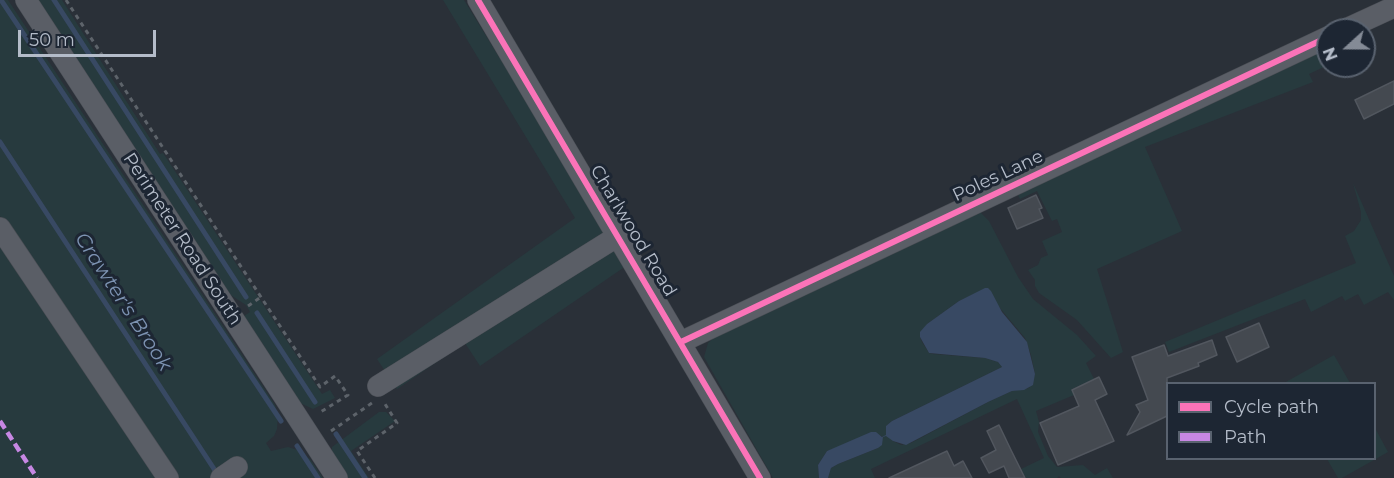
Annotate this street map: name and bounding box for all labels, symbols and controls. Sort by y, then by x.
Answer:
scale bar [21,18,159,56]
north arrow [1316,18,1376,78]
text: 50 m [29,29,75,51]
text: N [1319,44,1342,63]
street label: Poles Lane [949,146,1047,206]
street label: Perimeter Road South [118,149,246,329]
street label: Charlwood Road [585,161,681,301]
water label: Crawter's Brook [69,228,177,376]
legend [1166,382,1376,460]
text: Cycle path [1224,396,1319,418]
text: Path [1224,426,1267,448]

